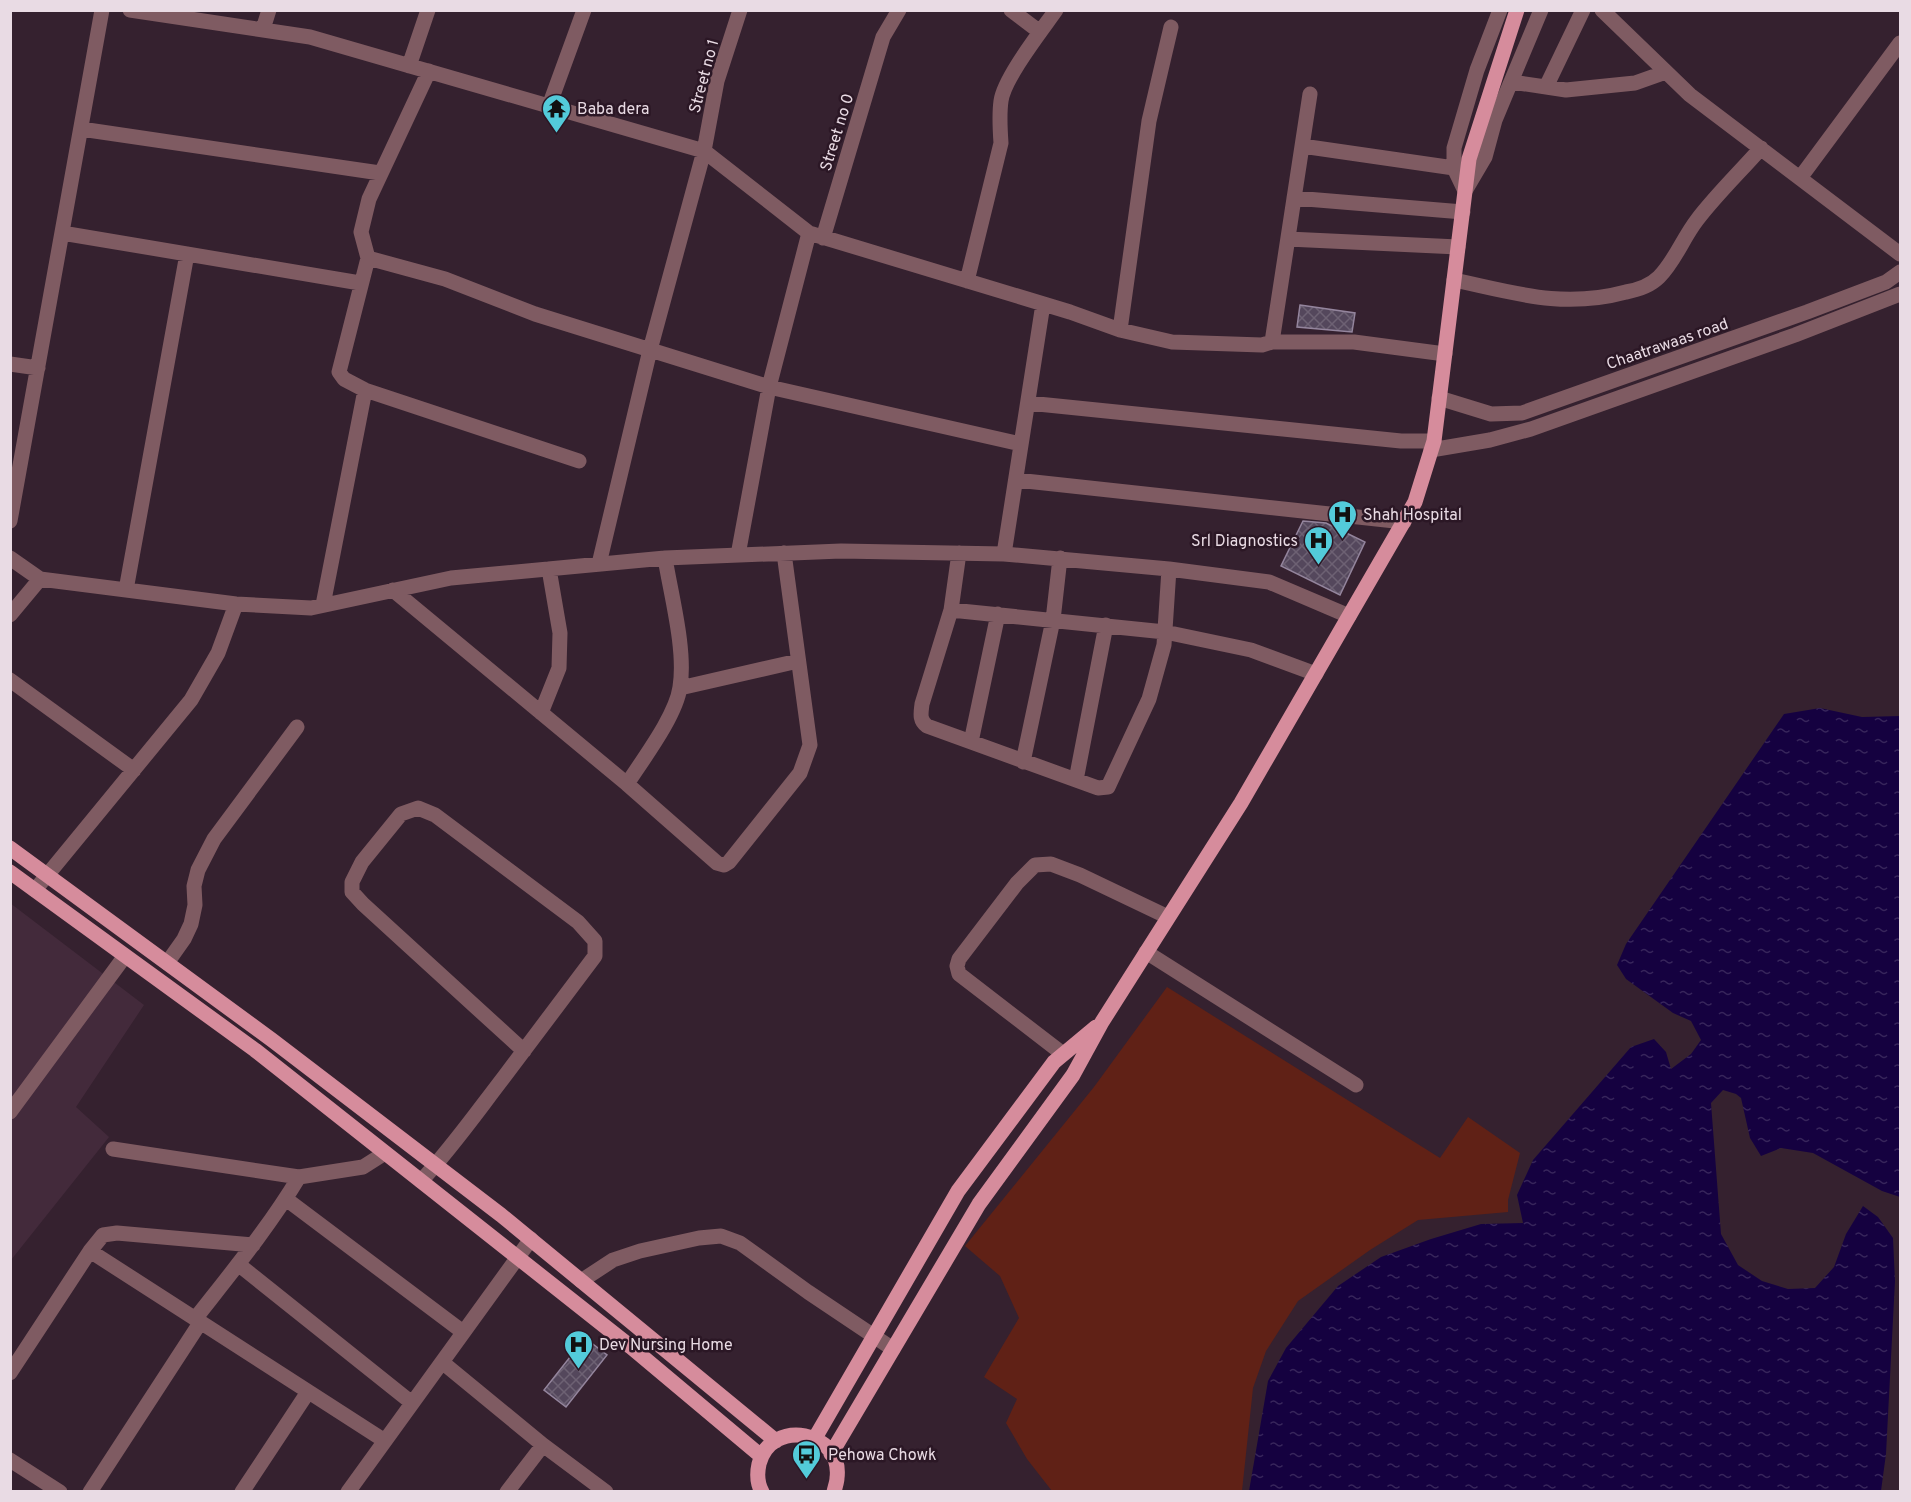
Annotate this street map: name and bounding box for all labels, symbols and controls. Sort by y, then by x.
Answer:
street label: Street no 1 [685,37,724,116]
street label: Street no 0 [817,91,859,174]
temple icon: Baba dera [540,92,572,134]
place label: Baba dera [577,100,650,120]
street label: Chaatrawaas road [1604,315,1731,375]
hospital icon: Shah Hospital [1326,498,1358,540]
place label: Shah Hospital [1363,506,1462,526]
hospital icon: Srl Diagnostics [1303,524,1335,566]
place label: Srl Diagnostics [1191,532,1298,552]
hospital icon: Dev Nursing Home [562,1328,594,1370]
place label: Dev Nursing Home [599,1336,733,1356]
bus stop icon: Pehowa Chowk [791,1438,823,1480]
place label: Pehowa Chowk [828,1446,937,1466]

